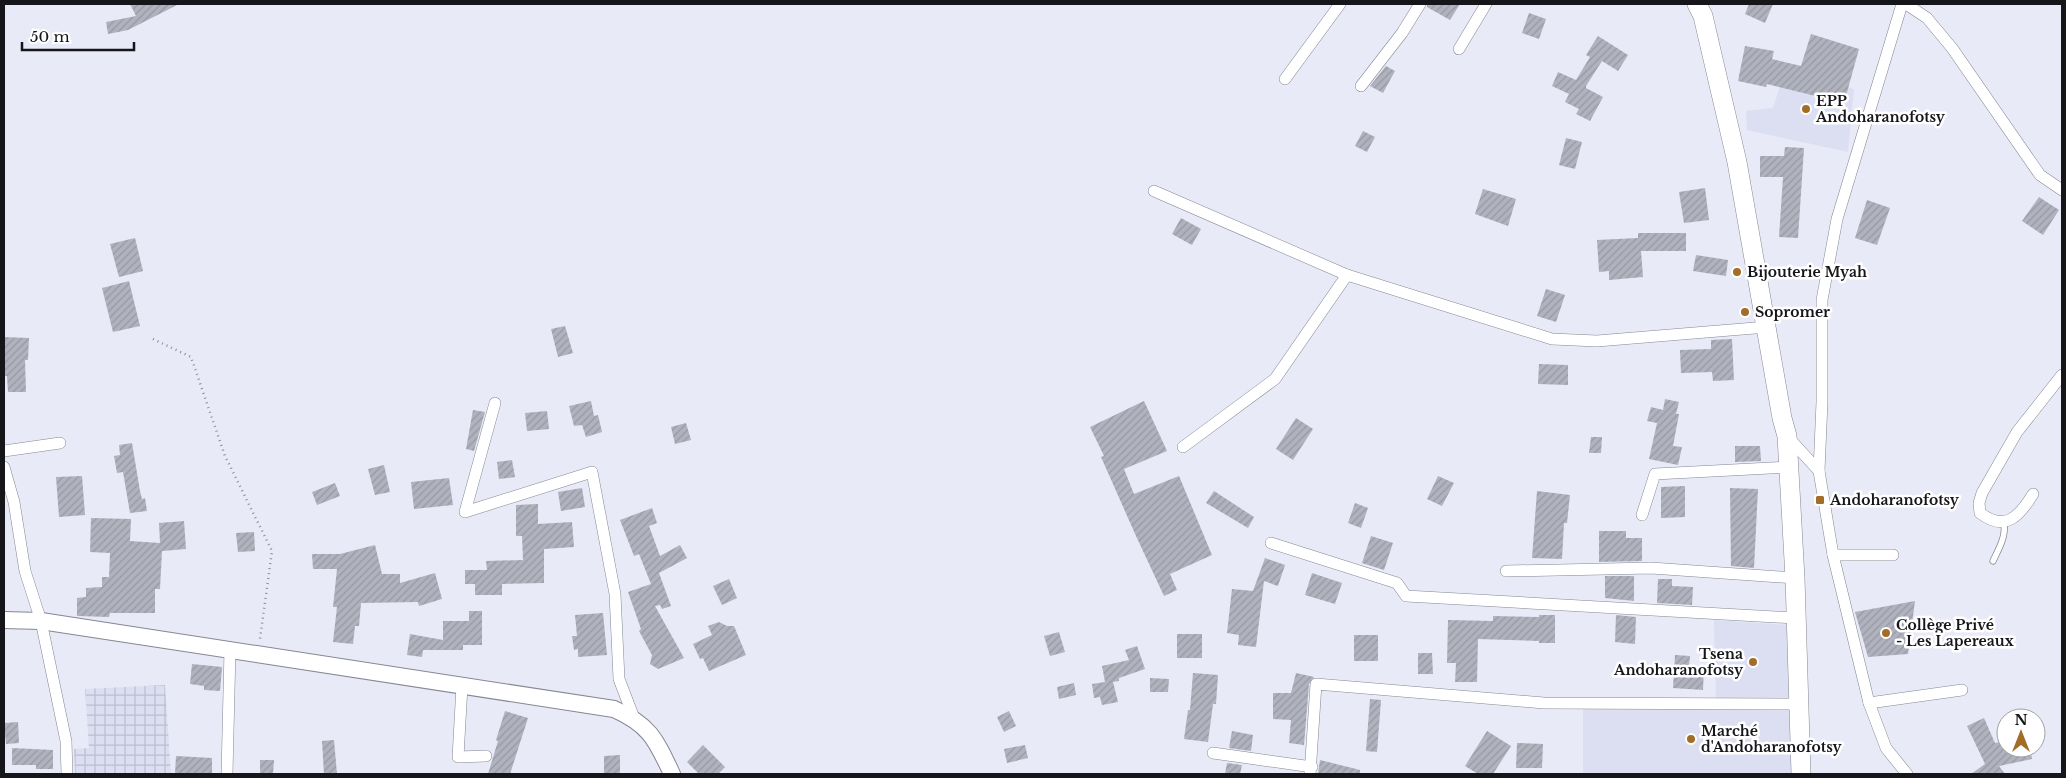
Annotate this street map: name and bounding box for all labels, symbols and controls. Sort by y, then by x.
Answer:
scale bar [22,20,135,52]
text: 50 m [30,27,70,46]
place label: EPP Andoharanofotsy [1815,92,1946,126]
marker: EPP Andoharanofotsy [1800,103,1812,115]
place label: Bijouterie Myah [1747,263,1867,281]
marker: Bijouterie Myah [1731,266,1743,278]
place label: Sopromer [1755,303,1830,321]
marker: Sopromer [1739,306,1751,318]
place label: Andoharanofotsy [1829,491,1960,509]
marker: Andoharanofotsy [1814,494,1826,506]
place label: Collège Privé - Les Lapereaux [1896,616,2015,650]
marker: Collège Privé - Les Lapereaux [1880,627,1892,639]
place label: Tsena Andoharanofotsy [1613,645,1744,679]
marker: Tsena Andoharanofotsy [1747,656,1759,668]
north arrow [1996,708,2046,758]
text: N [2014,711,2028,729]
place label: Marché d'Andoharanofotsy [1701,722,1843,756]
marker: Marché d'Andoharanofotsy [1685,733,1697,745]

